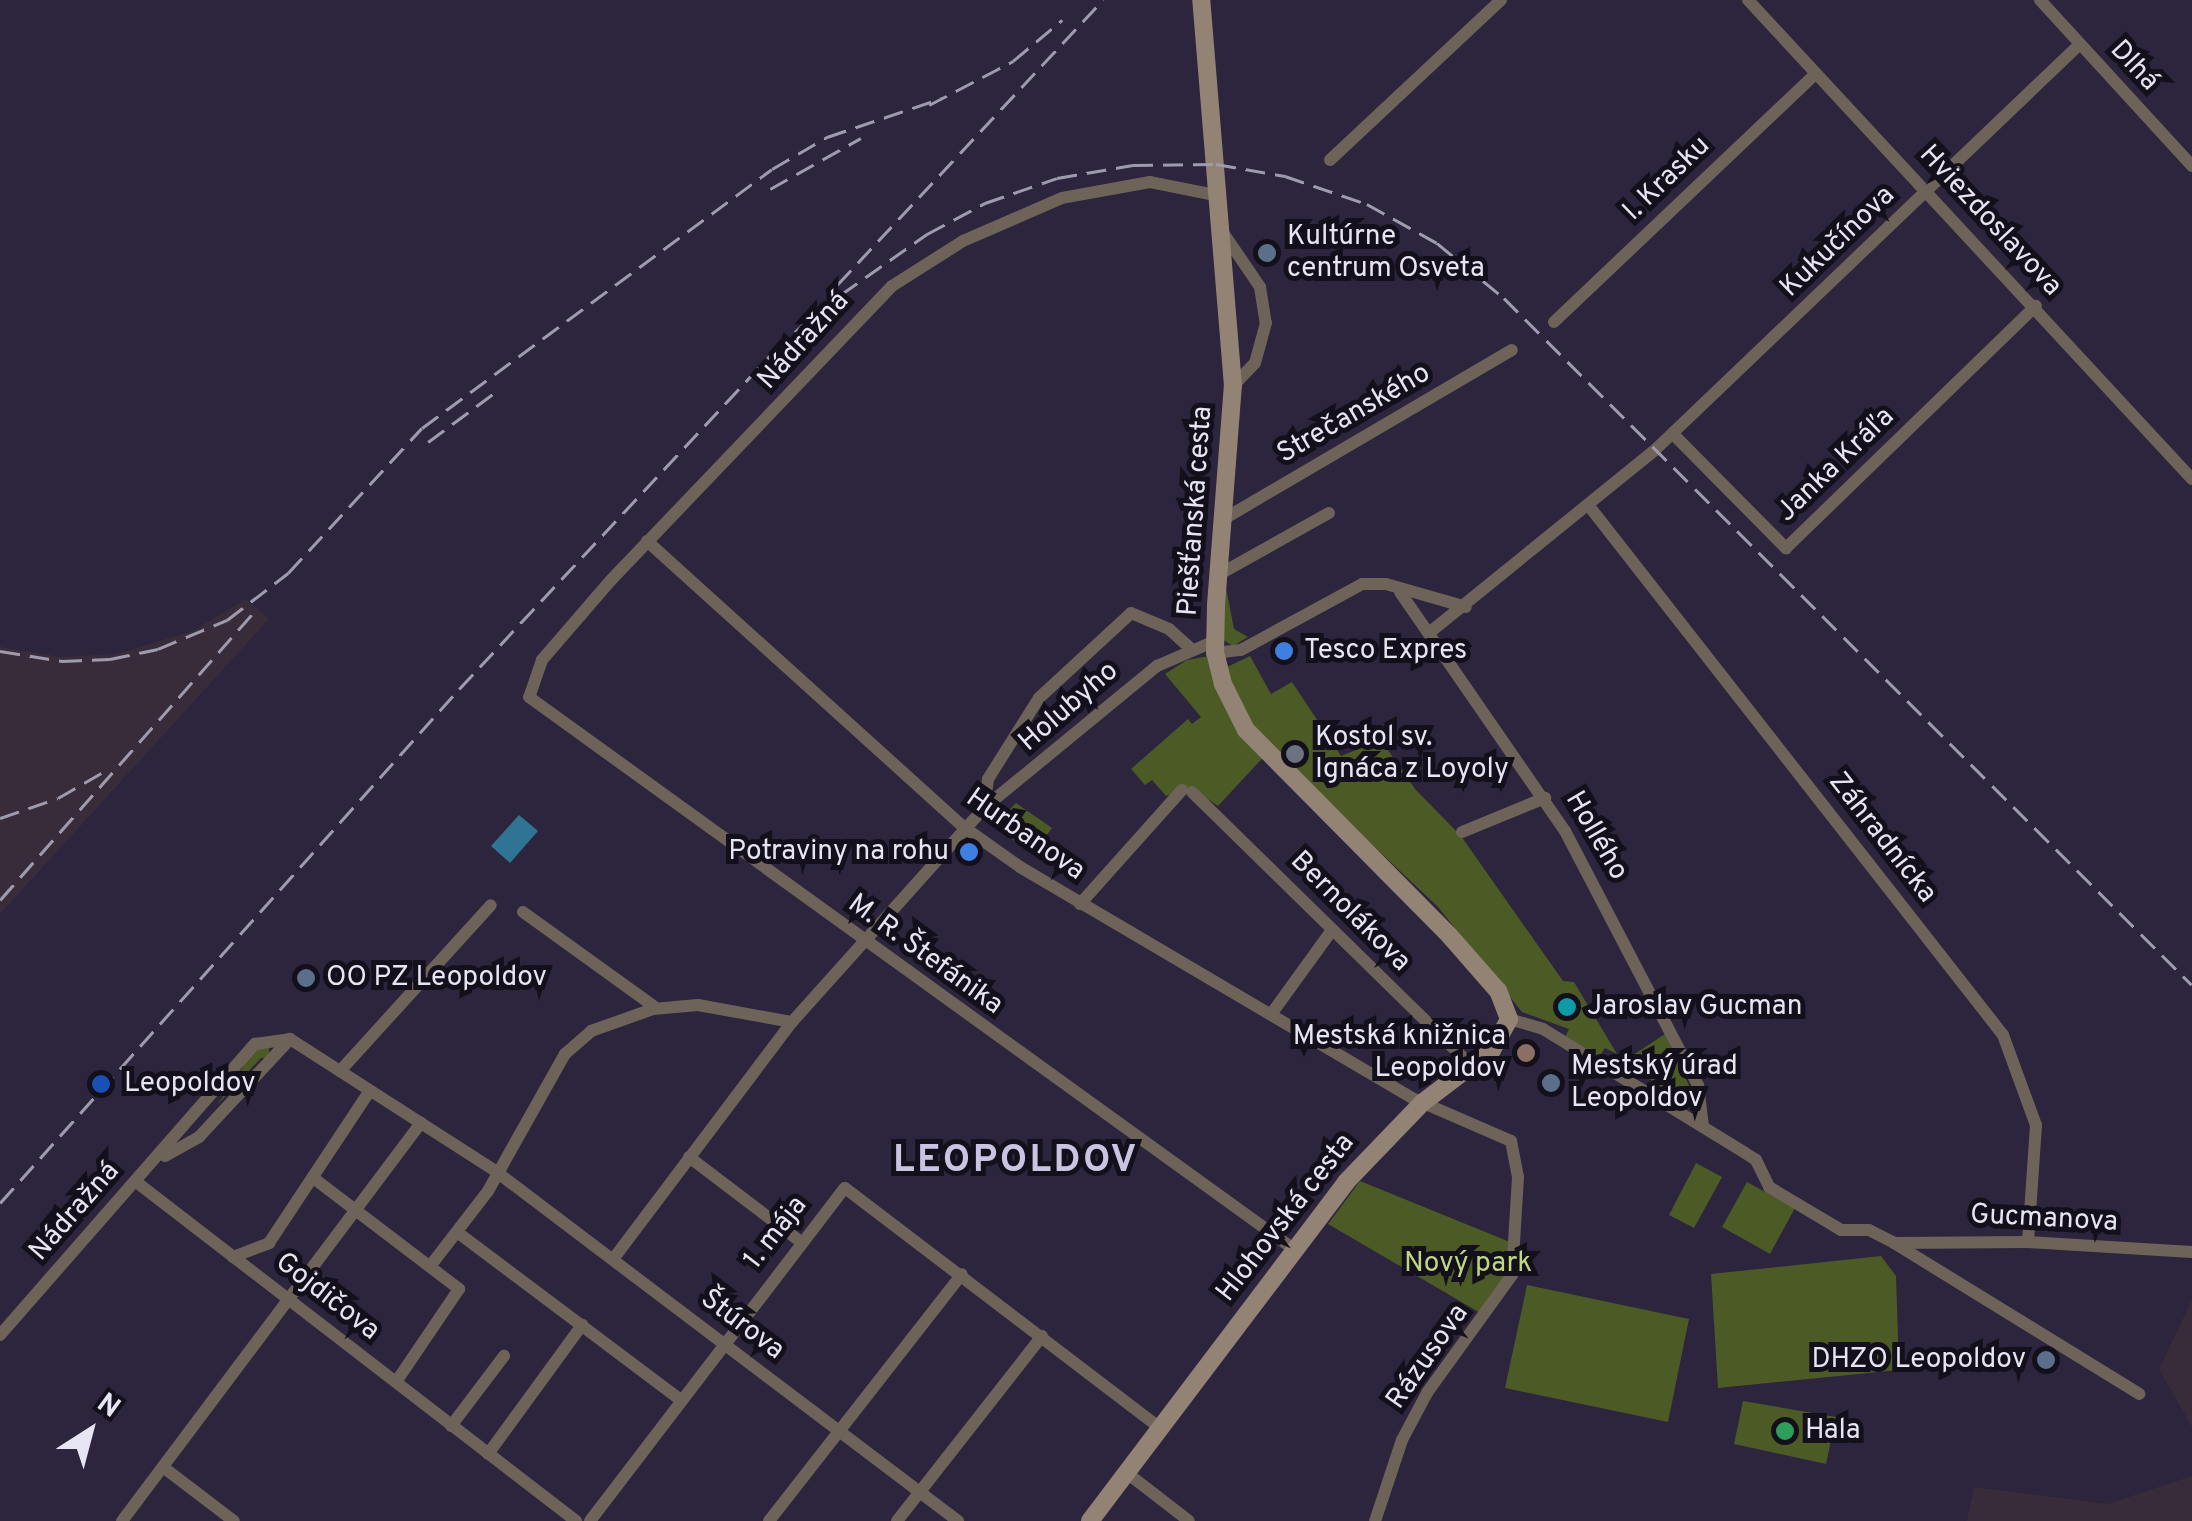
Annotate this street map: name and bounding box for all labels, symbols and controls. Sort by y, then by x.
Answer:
street label: Dlhá [2102,34,2166,98]
street label: I. Krasku [1617,130,1717,228]
street label: Hviezdoslavova [1912,139,2068,303]
street label: Kukučínova [1774,179,1902,305]
place label: Kultúrne centrum Osveta [1287,220,1485,286]
marker: Kultúrne centrum Osveta [1256,242,1278,264]
street label: Nádražná [751,285,857,397]
street label: Strečanského [1272,357,1436,471]
street label: Janka Kráľa [1770,401,1902,529]
street label: Piešťanská cesta [1172,405,1220,617]
place label: Tesco Expres [1304,634,1467,668]
marker: Tesco Expres [1273,640,1295,662]
street label: Holubyho [1012,655,1126,759]
place label: Kostol sv. Ignáca z Loyoly [1315,721,1509,787]
marker: Kostol sv. Ignáca z Loyoly [1284,743,1306,765]
street label: Záhradnícka [1821,766,1943,910]
street label: Hurbanova [959,782,1091,888]
street label: Hollého [1557,786,1635,886]
place label: Potraviny na rohu [728,835,949,869]
marker: Potraviny na rohu [958,841,980,863]
street label: Bernolákova [1283,845,1417,979]
street label: M. R. Štefánika [841,888,1009,1022]
place label: OO PZ Leopoldov [326,961,547,995]
marker: OO PZ Leopoldov [295,967,317,989]
place label: Jaroslav Gucman [1587,990,1803,1024]
marker: Jaroslav Gucman [1556,996,1578,1018]
place label: Mestská knižnica Leopoldov [1293,1020,1506,1086]
marker: Mestská knižnica Leopoldov [1515,1042,1537,1064]
place label: Mestský úrad Leopoldov [1571,1050,1738,1116]
place label: Leopoldov [124,1067,255,1101]
marker: Leopoldov [88,1071,114,1097]
marker: Mestský úrad Leopoldov [1540,1072,1562,1094]
street label: Hlohovská cesta [1210,1127,1362,1309]
district label: LEOPOLDOV [893,1139,1139,1185]
street label: Nádražná [23,1156,127,1268]
street label: 1. mája [737,1190,815,1276]
street label: Gucmanova [1969,1198,2119,1240]
street label: Gojdičova [268,1246,386,1348]
park label: Nový park [1404,1247,1532,1281]
street label: Štúrova [693,1283,791,1367]
street label: Rázusova [1380,1298,1476,1416]
place label: DHZO Leopoldov [1812,1343,2026,1377]
marker: DHZO Leopoldov [2035,1349,2057,1371]
north arrow [40,1381,140,1481]
text: N [89,1386,126,1427]
place label: Hala [1805,1414,1861,1448]
marker: Hala [1774,1420,1796,1442]

